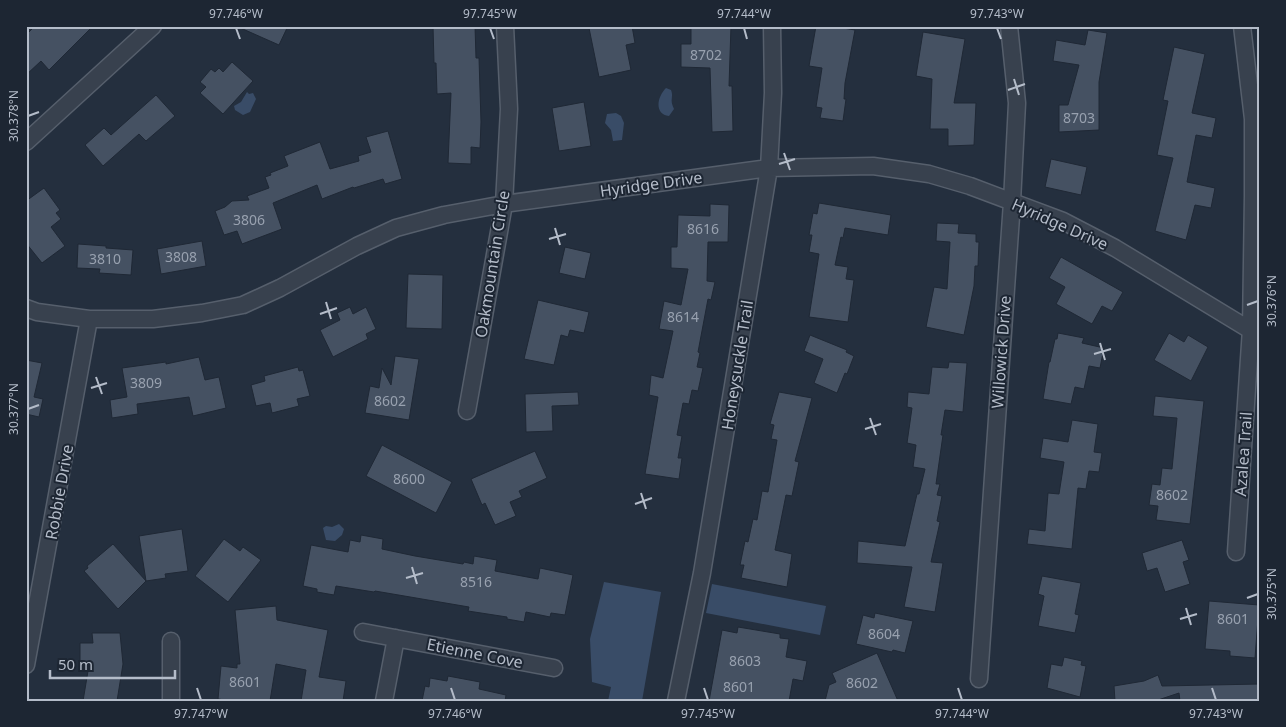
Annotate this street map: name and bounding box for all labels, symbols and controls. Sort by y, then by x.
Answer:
text: 97.746°W [209,5,263,22]
text: 97.745°W [463,5,517,22]
text: 97.744°W [717,5,771,22]
text: 97.743°W [970,5,1024,22]
house number: 8702 [690,45,722,64]
text: 30.378°N [5,90,22,142]
house number: 8703 [1063,108,1095,127]
street label: Hyridge Drive [598,166,704,202]
street label: Oakmountain Circle [470,189,514,339]
street label: Hyridge Drive [1008,193,1112,255]
house number: 3806 [233,210,265,229]
house number: 8616 [687,219,719,238]
house number: 3808 [165,247,197,266]
house number: 3810 [89,249,121,268]
text: 30.376°N [1263,275,1280,327]
street label: Willowick Drive [986,295,1016,409]
street label: Honeysuckle Trail [716,299,758,431]
house number: 8614 [667,307,699,326]
house number: 3809 [130,373,162,392]
text: 30.377°N [5,383,22,435]
house number: 8602 [374,391,406,410]
street label: Azalea Trail [1229,411,1257,497]
street label: Robbie Drive [40,443,78,541]
house number: 8600 [393,469,425,488]
house number: 8602 [1156,485,1188,504]
text: 30.375°N [1263,568,1280,620]
house number: 8516 [460,572,492,591]
house number: 8601 [1217,609,1249,628]
house number: 8604 [868,624,900,643]
street label: Etienne Cove [425,633,525,673]
scale bar [50,647,175,679]
house number: 8603 [729,651,761,670]
text: 50 m [58,654,93,674]
house number: 8601 [229,672,261,691]
house number: 8602 [846,673,878,692]
house number: 8601 [723,677,755,696]
text: 97.747°W [174,705,228,722]
text: 97.746°W [428,705,482,722]
text: 97.745°W [681,705,735,722]
text: 97.744°W [935,705,989,722]
text: 97.743°W [1189,705,1243,722]

